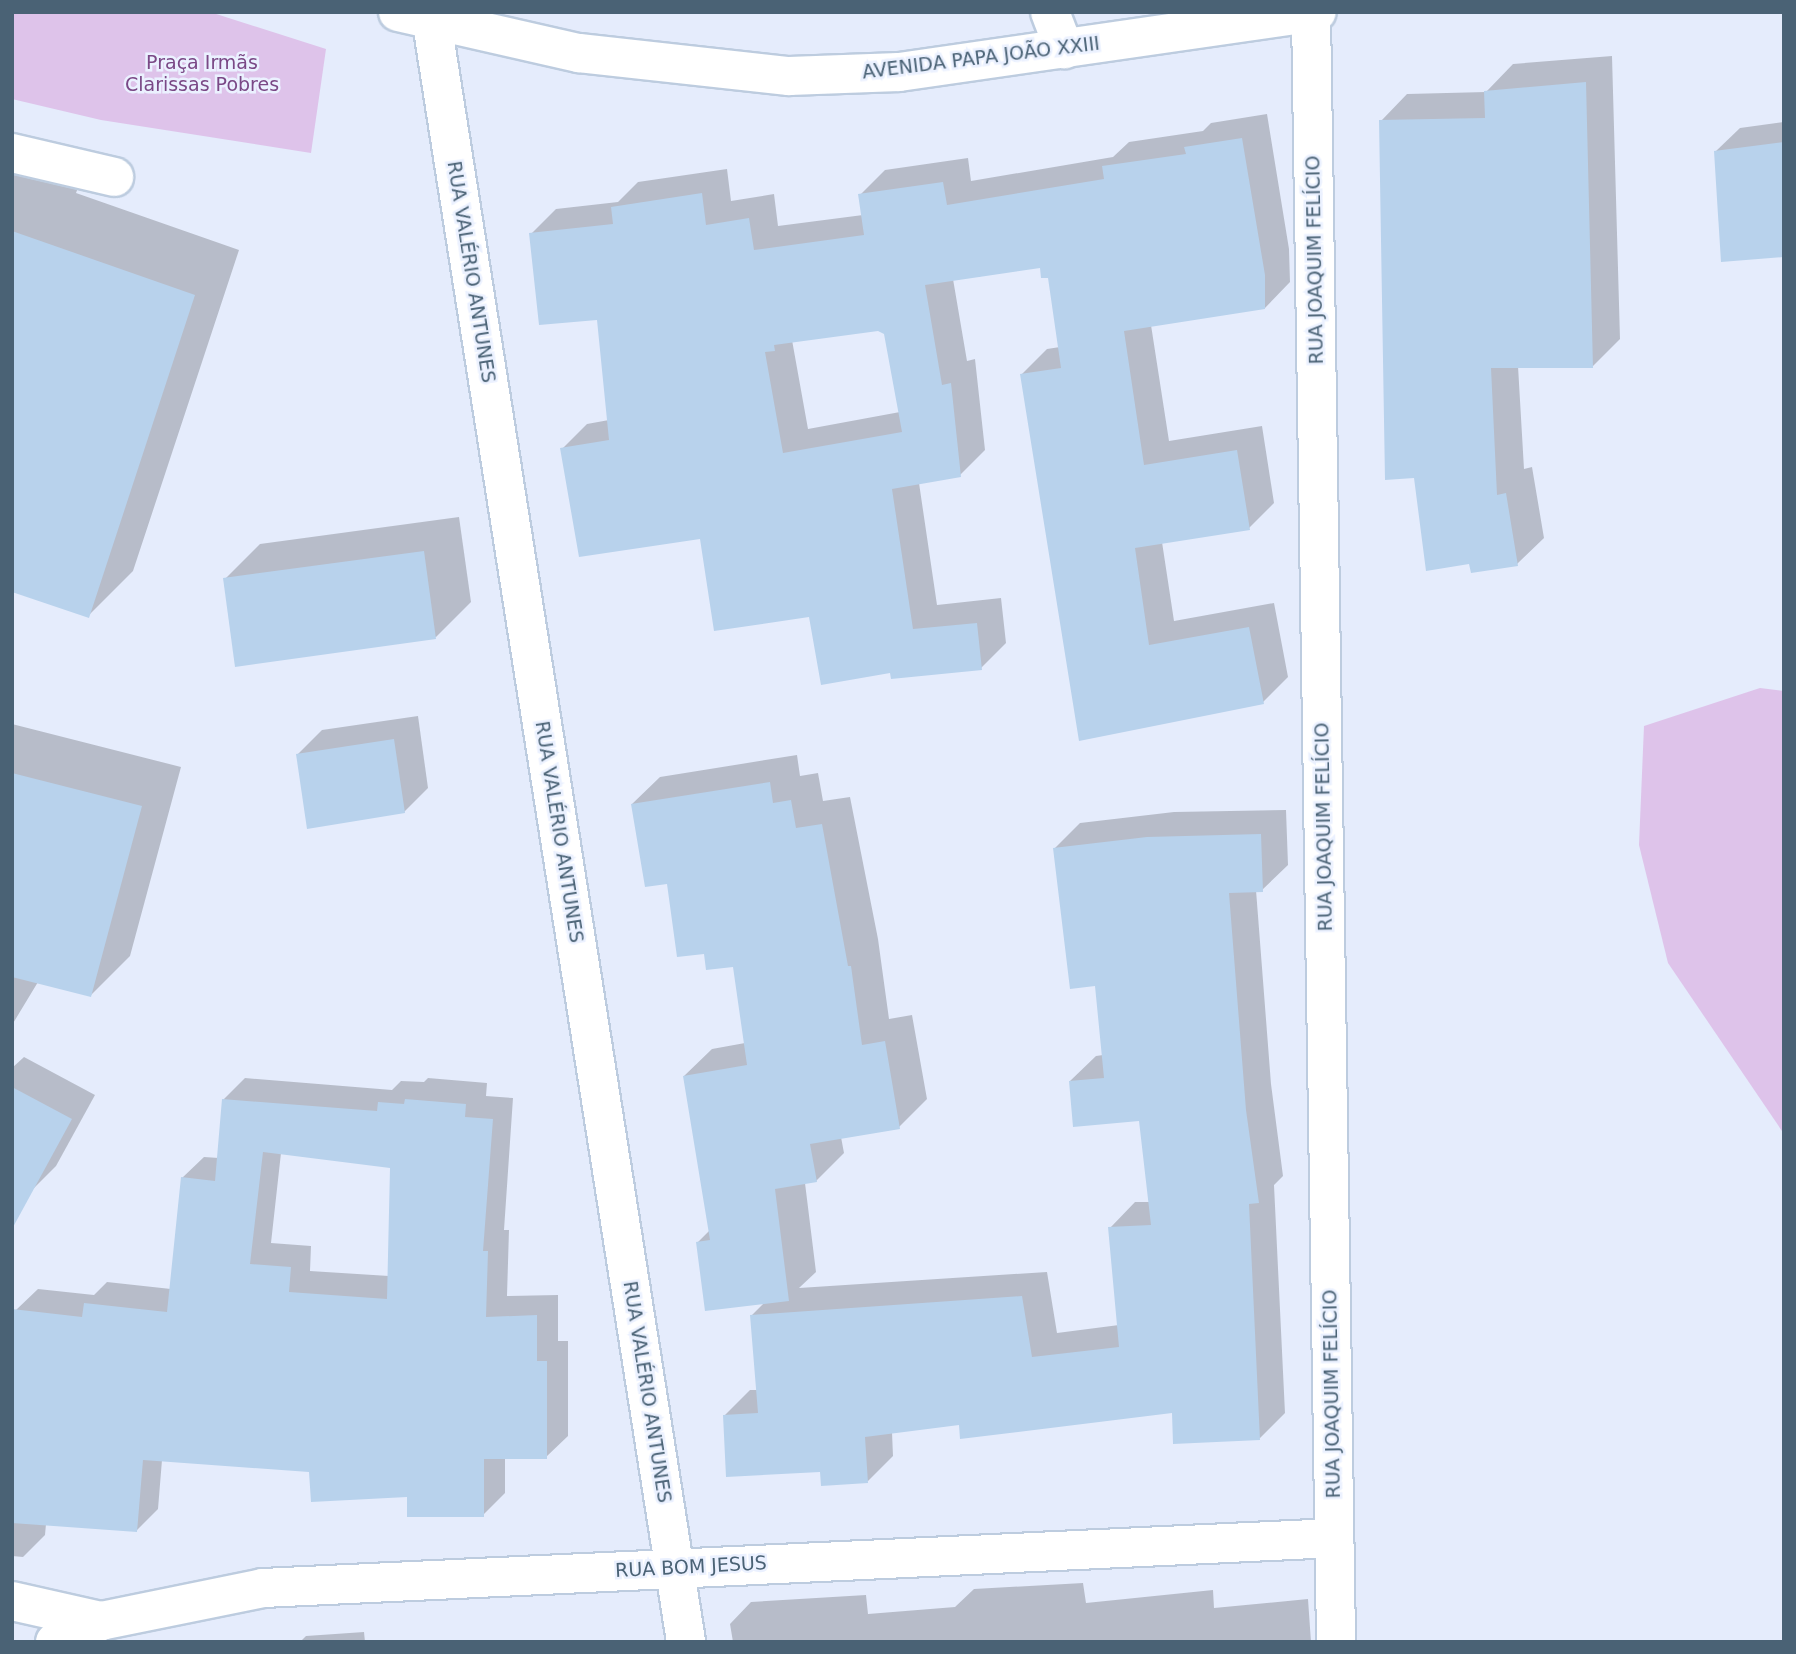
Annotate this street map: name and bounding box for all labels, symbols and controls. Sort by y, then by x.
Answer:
street label: AVENIDA PAPA JOÃO XXIII [861,32,1101,84]
park label: Praça Irmãs Clarissas Pobres [125,52,279,96]
street label: RUA JOAQUIM FELÍCIO [1302,155,1328,365]
street label: RUA VALÉRIO ANTUNES [442,159,500,385]
street label: RUA VALÉRIO ANTUNES [530,719,588,945]
street label: RUA JOAQUIM FELÍCIO [1311,722,1337,932]
street label: RUA VALÉRIO ANTUNES [618,1279,676,1505]
street label: RUA JOAQUIM FELÍCIO [1319,1289,1345,1499]
street label: RUA BOM JESUS [615,1552,767,1582]

